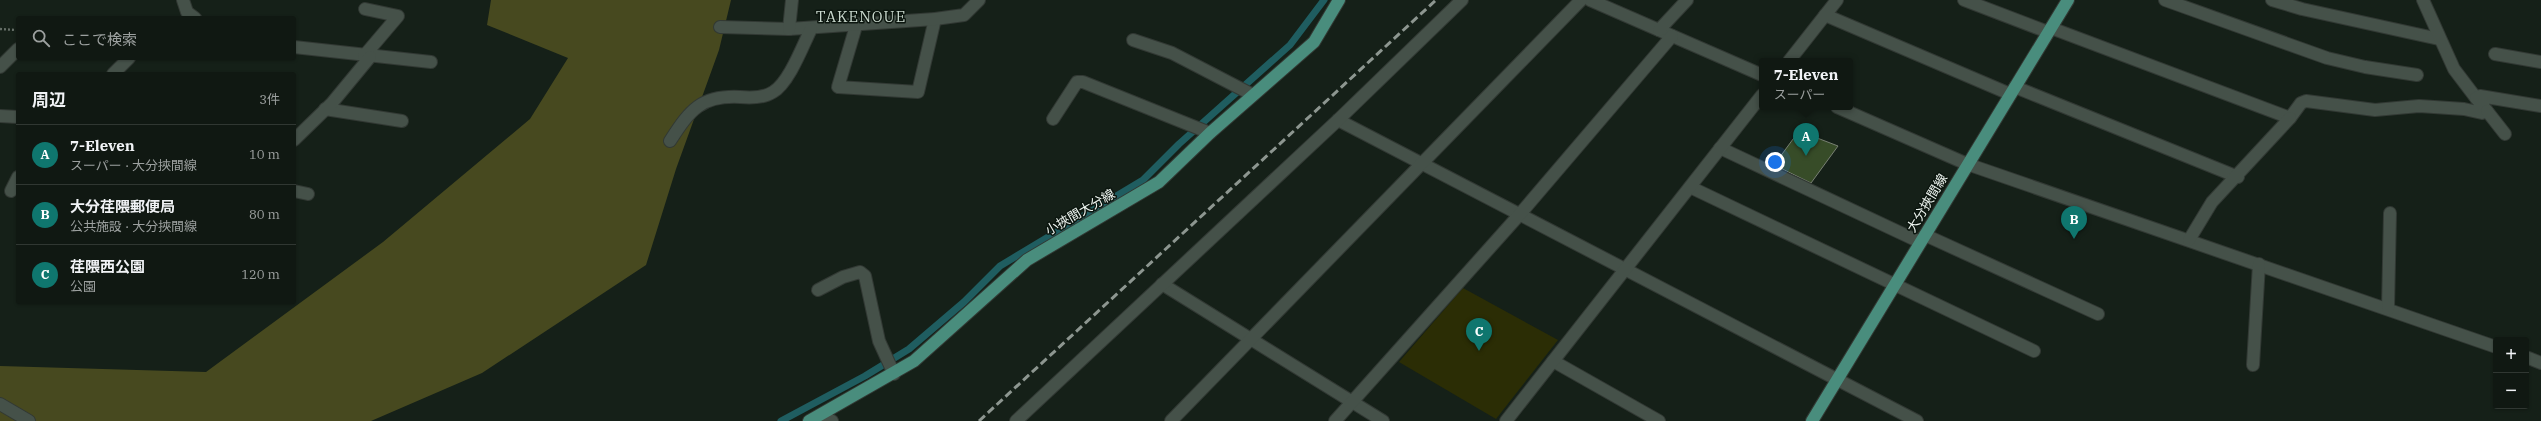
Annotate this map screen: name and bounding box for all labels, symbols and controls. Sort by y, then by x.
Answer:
district label: TAKENOUE [816,7,906,26]
search box [16,16,296,60]
icon: search [30,27,52,49]
text: ここで検索 [62,30,137,49]
popup [1759,58,1853,110]
text: 7-Eleven [1774,65,1838,84]
text: スーパー [1774,86,1826,103]
text: 周辺 [32,89,66,111]
text: 3件 [259,91,280,108]
pin: A [1793,123,1819,156]
text: 7-Eleven [70,136,135,155]
text: A [40,146,50,163]
text: 10 m [249,146,280,163]
your location [1765,152,1785,172]
text: スーパー · 大分挾間線 [70,157,197,174]
street label: 大分挾間線 [1903,171,1951,235]
street label: 小挾間大分線 [1042,185,1118,239]
text: 大分荏隈郵便局 [70,197,175,216]
text: B [40,206,50,223]
text: 80 m [249,206,280,223]
pin: B [2061,206,2087,239]
text: 公共施設 · 大分挾間線 [70,218,197,235]
text: 荏隈西公園 [70,257,145,276]
text: C [41,266,49,283]
text: 120 m [241,266,280,283]
text: 公園 [70,278,96,295]
pin: C [1466,318,1492,351]
map controls [2493,337,2529,409]
button: + [2493,337,2529,373]
button: − [2493,373,2529,409]

